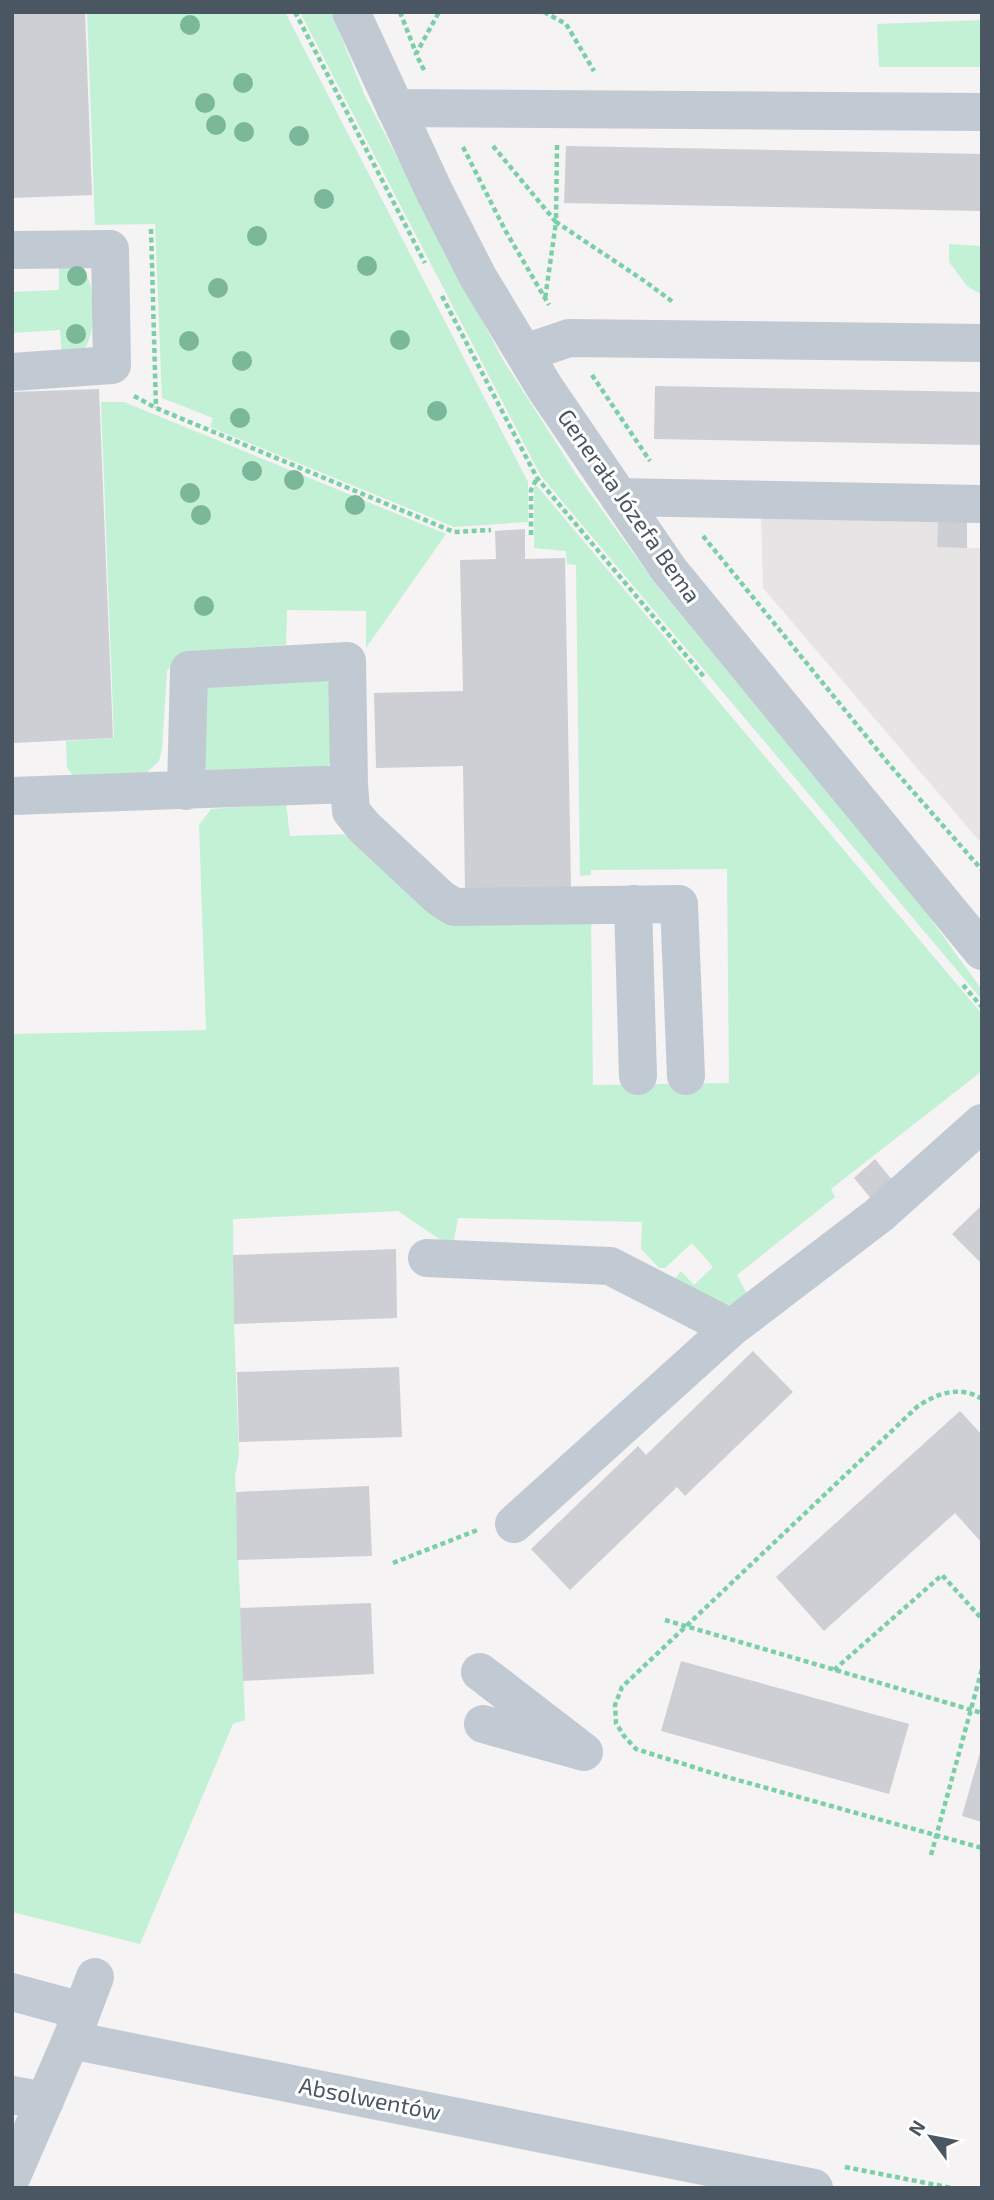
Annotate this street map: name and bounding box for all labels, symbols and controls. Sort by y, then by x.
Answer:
street label: Generała Józefa Bema [552,403,707,608]
street label: Absolwentów [297,2071,444,2126]
north arrow [896,2102,966,2172]
text: N [903,2116,930,2140]

